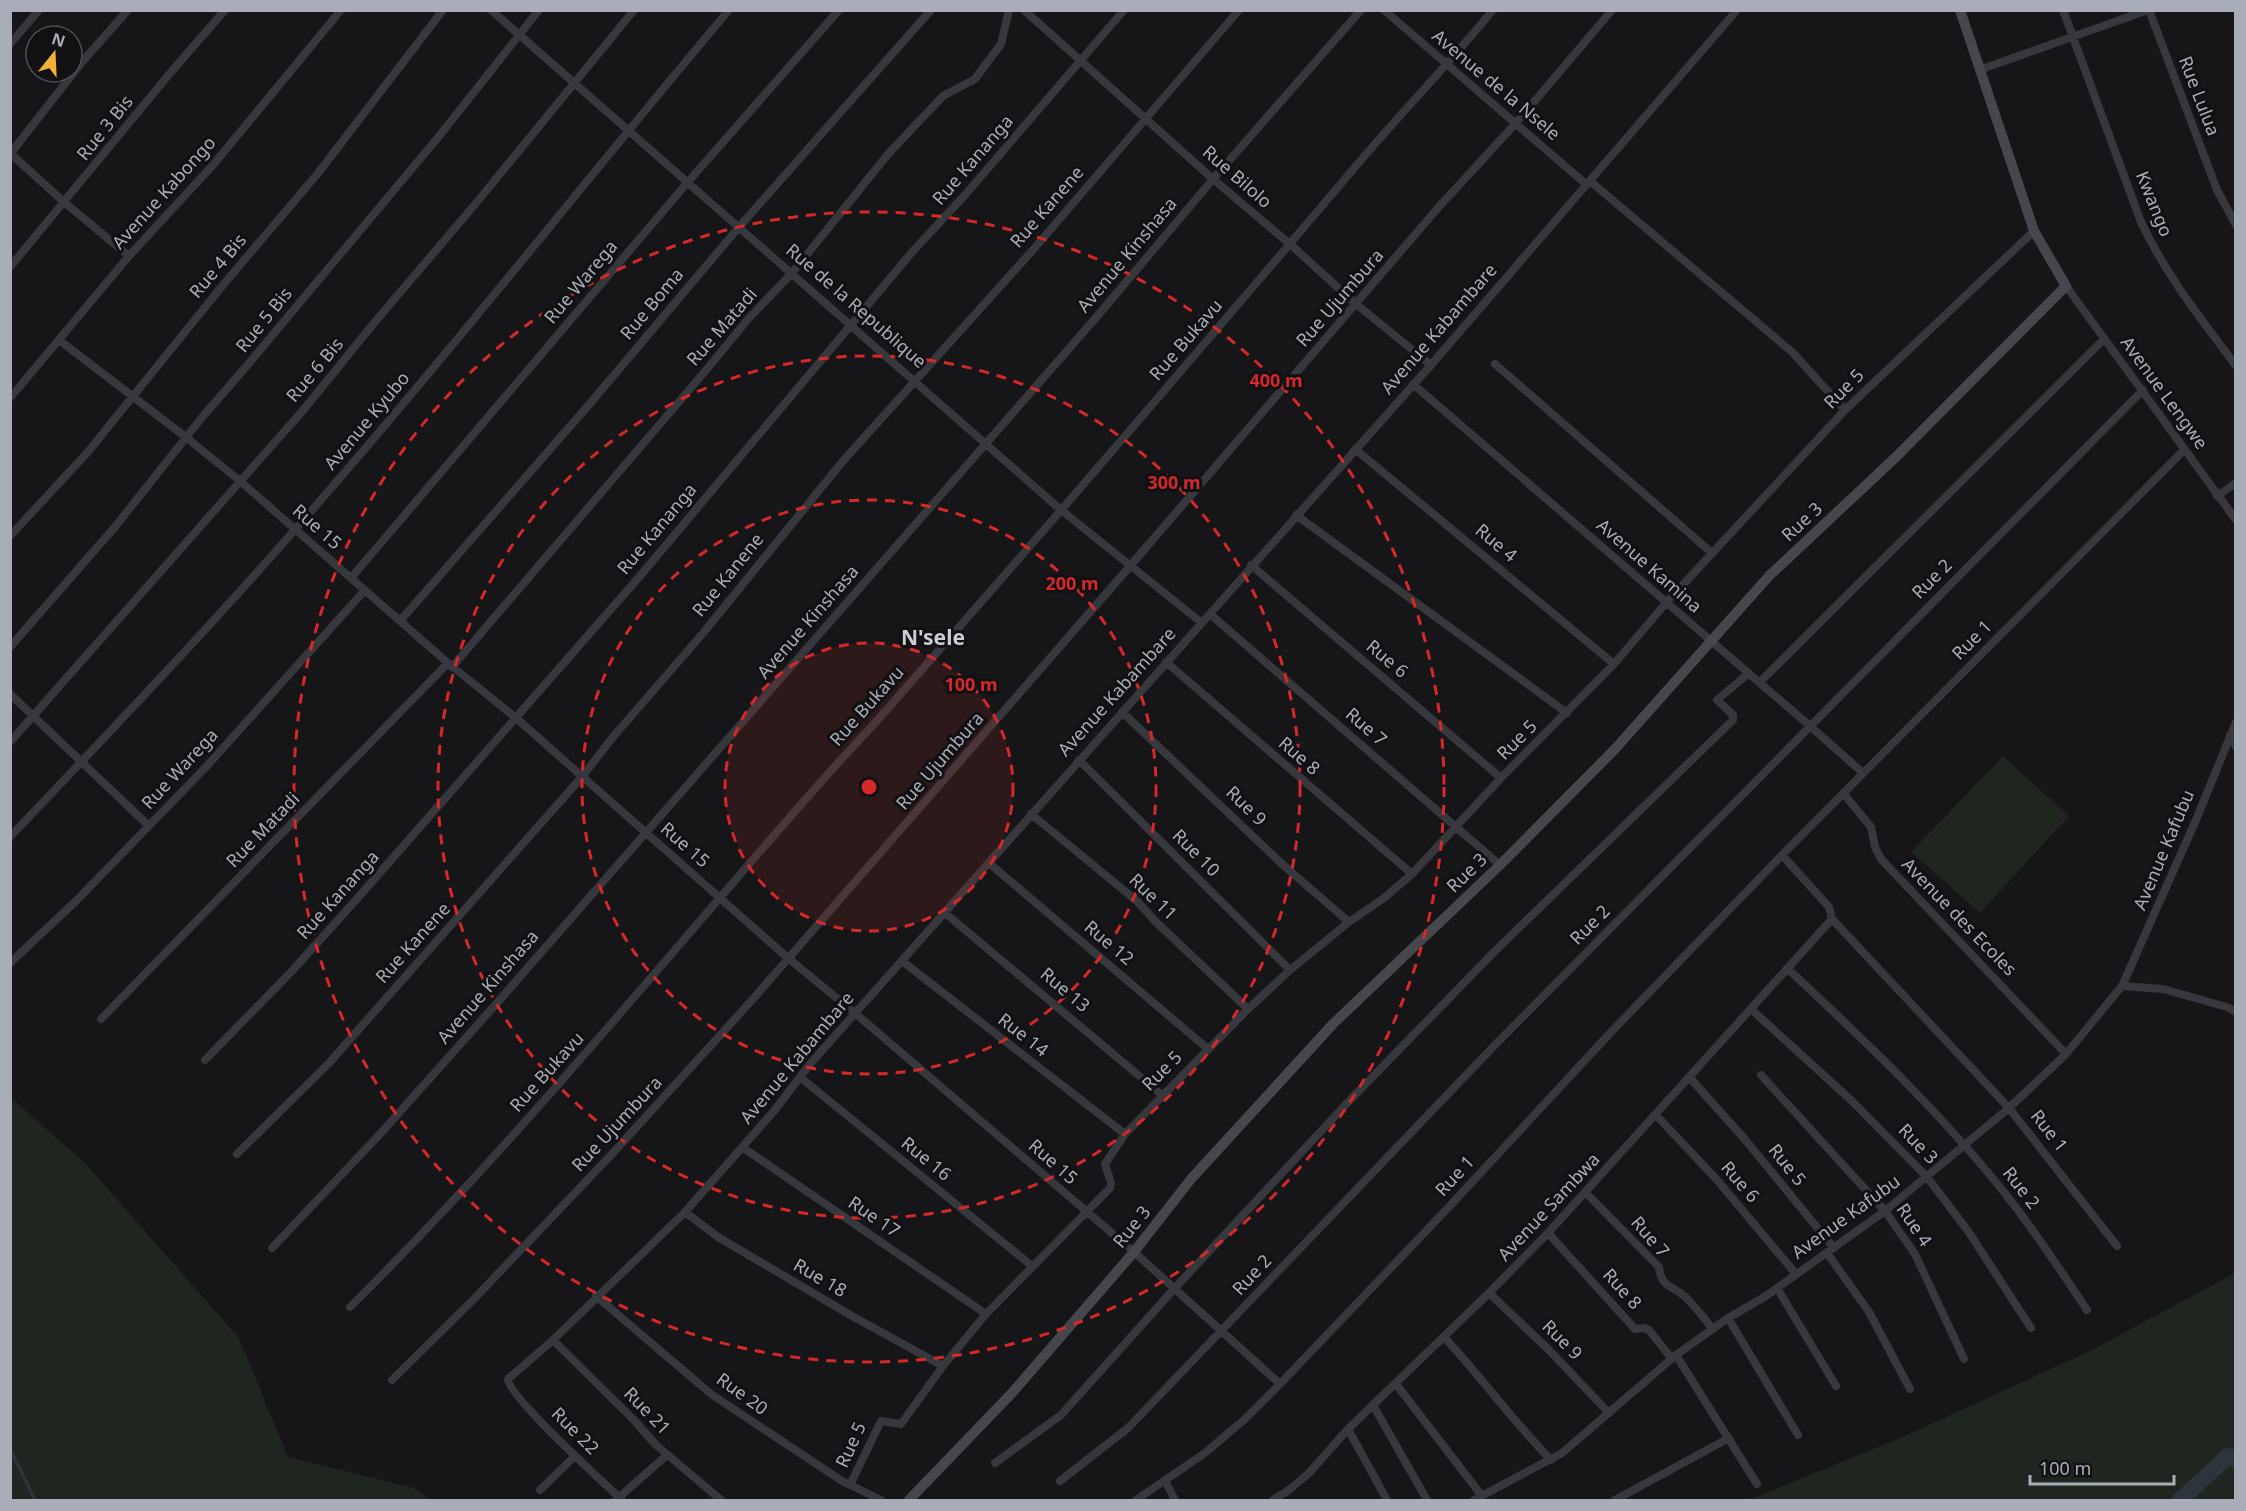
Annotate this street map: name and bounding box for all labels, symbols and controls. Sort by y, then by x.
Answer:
street label: Avenue de la Nsele [1427,23,1566,145]
north arrow [24,24,84,84]
text: N [49,27,68,52]
street label: Rue Lulua [2174,52,2226,139]
street label: Rue 3 Bis [71,90,138,165]
street label: Rue Kananga [926,109,1018,209]
street label: Avenue Kabongo [106,131,220,254]
street label: Rue Bilolo [1198,139,1277,213]
street label: Rue Kanene [1004,160,1088,252]
street label: Kwango [2131,167,2179,240]
street label: Avenue Kinshasa [1071,192,1182,317]
street label: Rue 4 Bis [183,228,251,303]
street label: Rue Warega [538,235,622,328]
street label: Rue de la Republique [781,238,932,373]
street label: Rue Ujumbura [1290,243,1388,351]
street label: Avenue Kabambare [1375,258,1502,399]
street label: Rue Boma [614,262,688,344]
street label: Rue 5 Bis [230,282,297,357]
street label: Rue Matadi [681,282,762,370]
street label: Rue Bukavu [1143,294,1227,385]
street label: Avenue Lengwe [2116,331,2214,454]
street label: Rue 6 Bis [280,332,348,407]
street label: Rue 5 [1818,363,1869,414]
street label: Avenue Kyubo [318,366,414,475]
text: 400 m [1249,368,1303,392]
text: 300 m [1147,470,1201,494]
street label: Rue Kananga [611,478,701,579]
street label: Rue 3 [1776,496,1827,546]
street label: Rue 15 [288,498,347,554]
street label: Avenue Kamina [1592,513,1707,618]
street label: Rue 4 [1471,518,1523,567]
street label: Rue Kanene [686,528,768,621]
street label: Rue 2 [1906,553,1957,604]
street label: Avenue Kinshasa [751,559,863,683]
text: 200 m [1045,571,1099,595]
street label: Rue 1 [1946,614,1997,665]
street label: Avenue Kabambare [1052,622,1181,761]
district label: N'sele [901,623,965,651]
street label: Rue 6 [1362,634,1414,683]
street label: Rue Bukavu [824,660,909,751]
text: 100 m [944,672,998,696]
street label: Rue 7 [1341,702,1392,751]
street label: Rue Ujumbura [890,706,988,814]
street label: Rue 5 [1491,714,1542,765]
street label: Rue Warega [136,723,223,814]
street label: Rue 8 [1274,731,1325,780]
centre of rings [859,777,879,797]
street label: Rue 9 [1221,780,1272,830]
street label: Rue Matadi [220,786,304,872]
street label: Avenue Kafubu [2127,786,2199,914]
street label: Rue 15 [656,816,715,872]
street label: Rue 10 [1168,823,1226,881]
street label: Rue Kananga [291,845,384,944]
street label: Rue 3 [1441,847,1492,897]
street label: Avenue des Ecoles [1897,852,2022,981]
street label: Rue 11 [1125,868,1183,925]
street label: Rue Kanene [370,897,455,988]
street label: Rue 2 [1564,899,1615,950]
street label: Rue 12 [1080,914,1139,970]
street label: Avenue Kinshasa [431,924,543,1048]
street label: Rue 13 [1036,961,1095,1017]
street label: Avenue Kabambare [734,986,859,1128]
street label: Rue 14 [993,1007,1054,1061]
street label: Rue Bukavu [504,1026,589,1117]
street label: Rue 5 [1136,1045,1187,1096]
street label: Rue Ujumbura [566,1070,667,1176]
street label: Rue 1 [2026,1104,2074,1156]
street label: Rue 3 [1894,1118,1944,1169]
street label: Rue 16 [897,1131,957,1186]
street label: Rue 15 [1024,1133,1083,1189]
street label: Rue 5 [1764,1138,1812,1190]
street label: Avenue Sambwa [1492,1147,1605,1266]
street label: Rue 1 [1429,1150,1479,1201]
street label: Rue 6 [1716,1156,1765,1207]
street label: Rue 2 [1998,1161,2046,1213]
street label: Avenue Kafubu [1786,1169,1905,1264]
street label: Rue 17 [844,1190,905,1242]
street label: Rue 4 [1892,1198,1938,1251]
street label: Rue 3 [1107,1200,1155,1252]
street label: Rue 7 [1626,1211,1675,1262]
street label: Rue 2 [1226,1249,1276,1300]
street label: Rue 18 [789,1252,852,1302]
street label: Rue 8 [1598,1263,1648,1314]
street label: Rue 9 [1537,1314,1588,1365]
street label: Rue 20 [712,1367,773,1420]
street label: Rue 21 [619,1381,676,1439]
street label: Rue 22 [547,1401,605,1459]
street label: Rue 5 [829,1418,871,1471]
scale bar [2030,1448,2174,1486]
text: 100 m [2039,1456,2091,1480]

